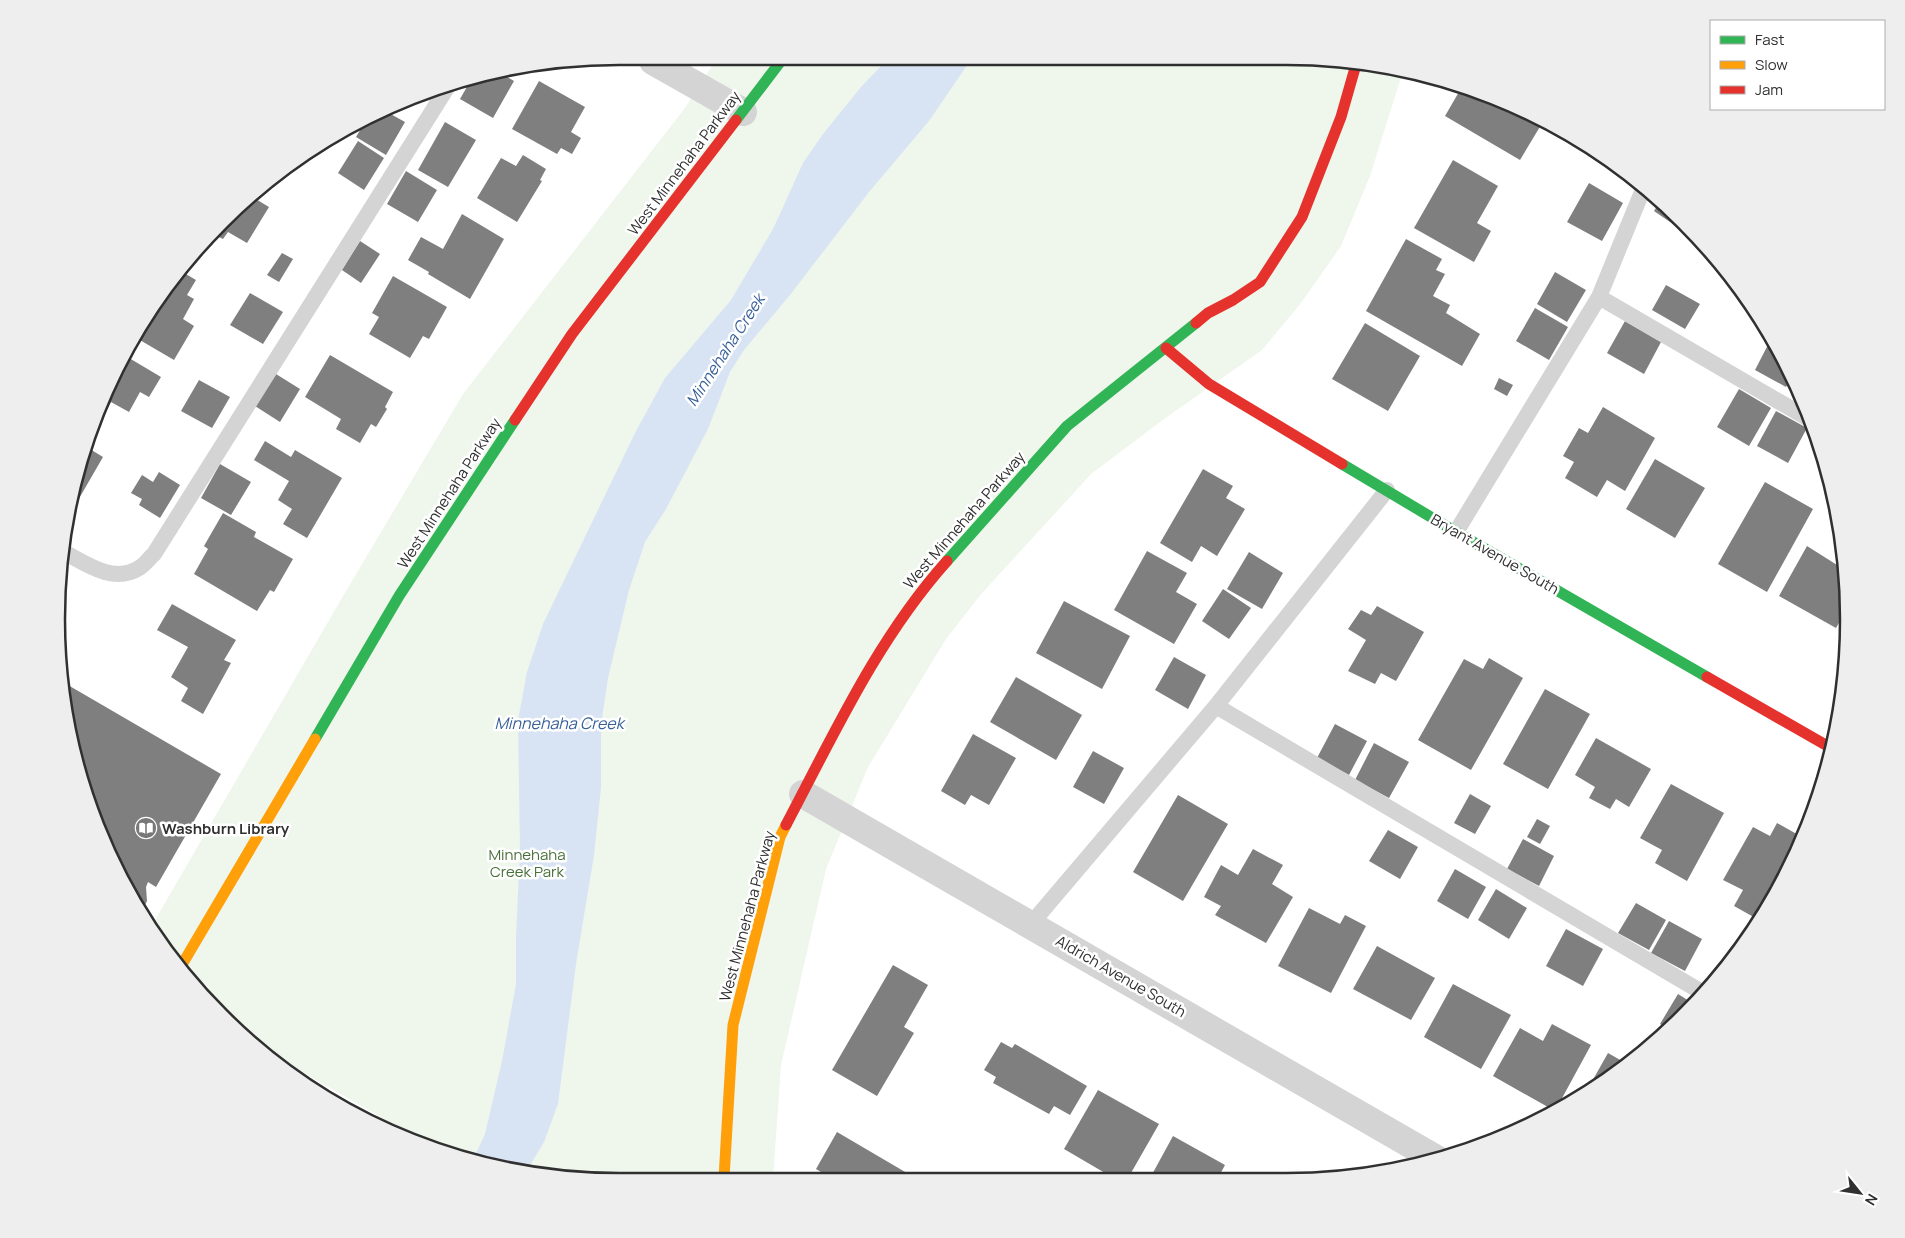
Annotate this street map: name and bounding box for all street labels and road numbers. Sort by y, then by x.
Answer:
street label: West Minnehaha Parkway [623,86,745,239]
street label: West Minnehaha Parkway [392,414,506,572]
street label: West Minnehaha Parkway [898,447,1030,593]
street label: Bryant Avenue South [1427,509,1563,599]
street label: West Minnehaha Parkway [714,828,780,1004]
street label: Aldrich Avenue South [1052,930,1190,1022]

